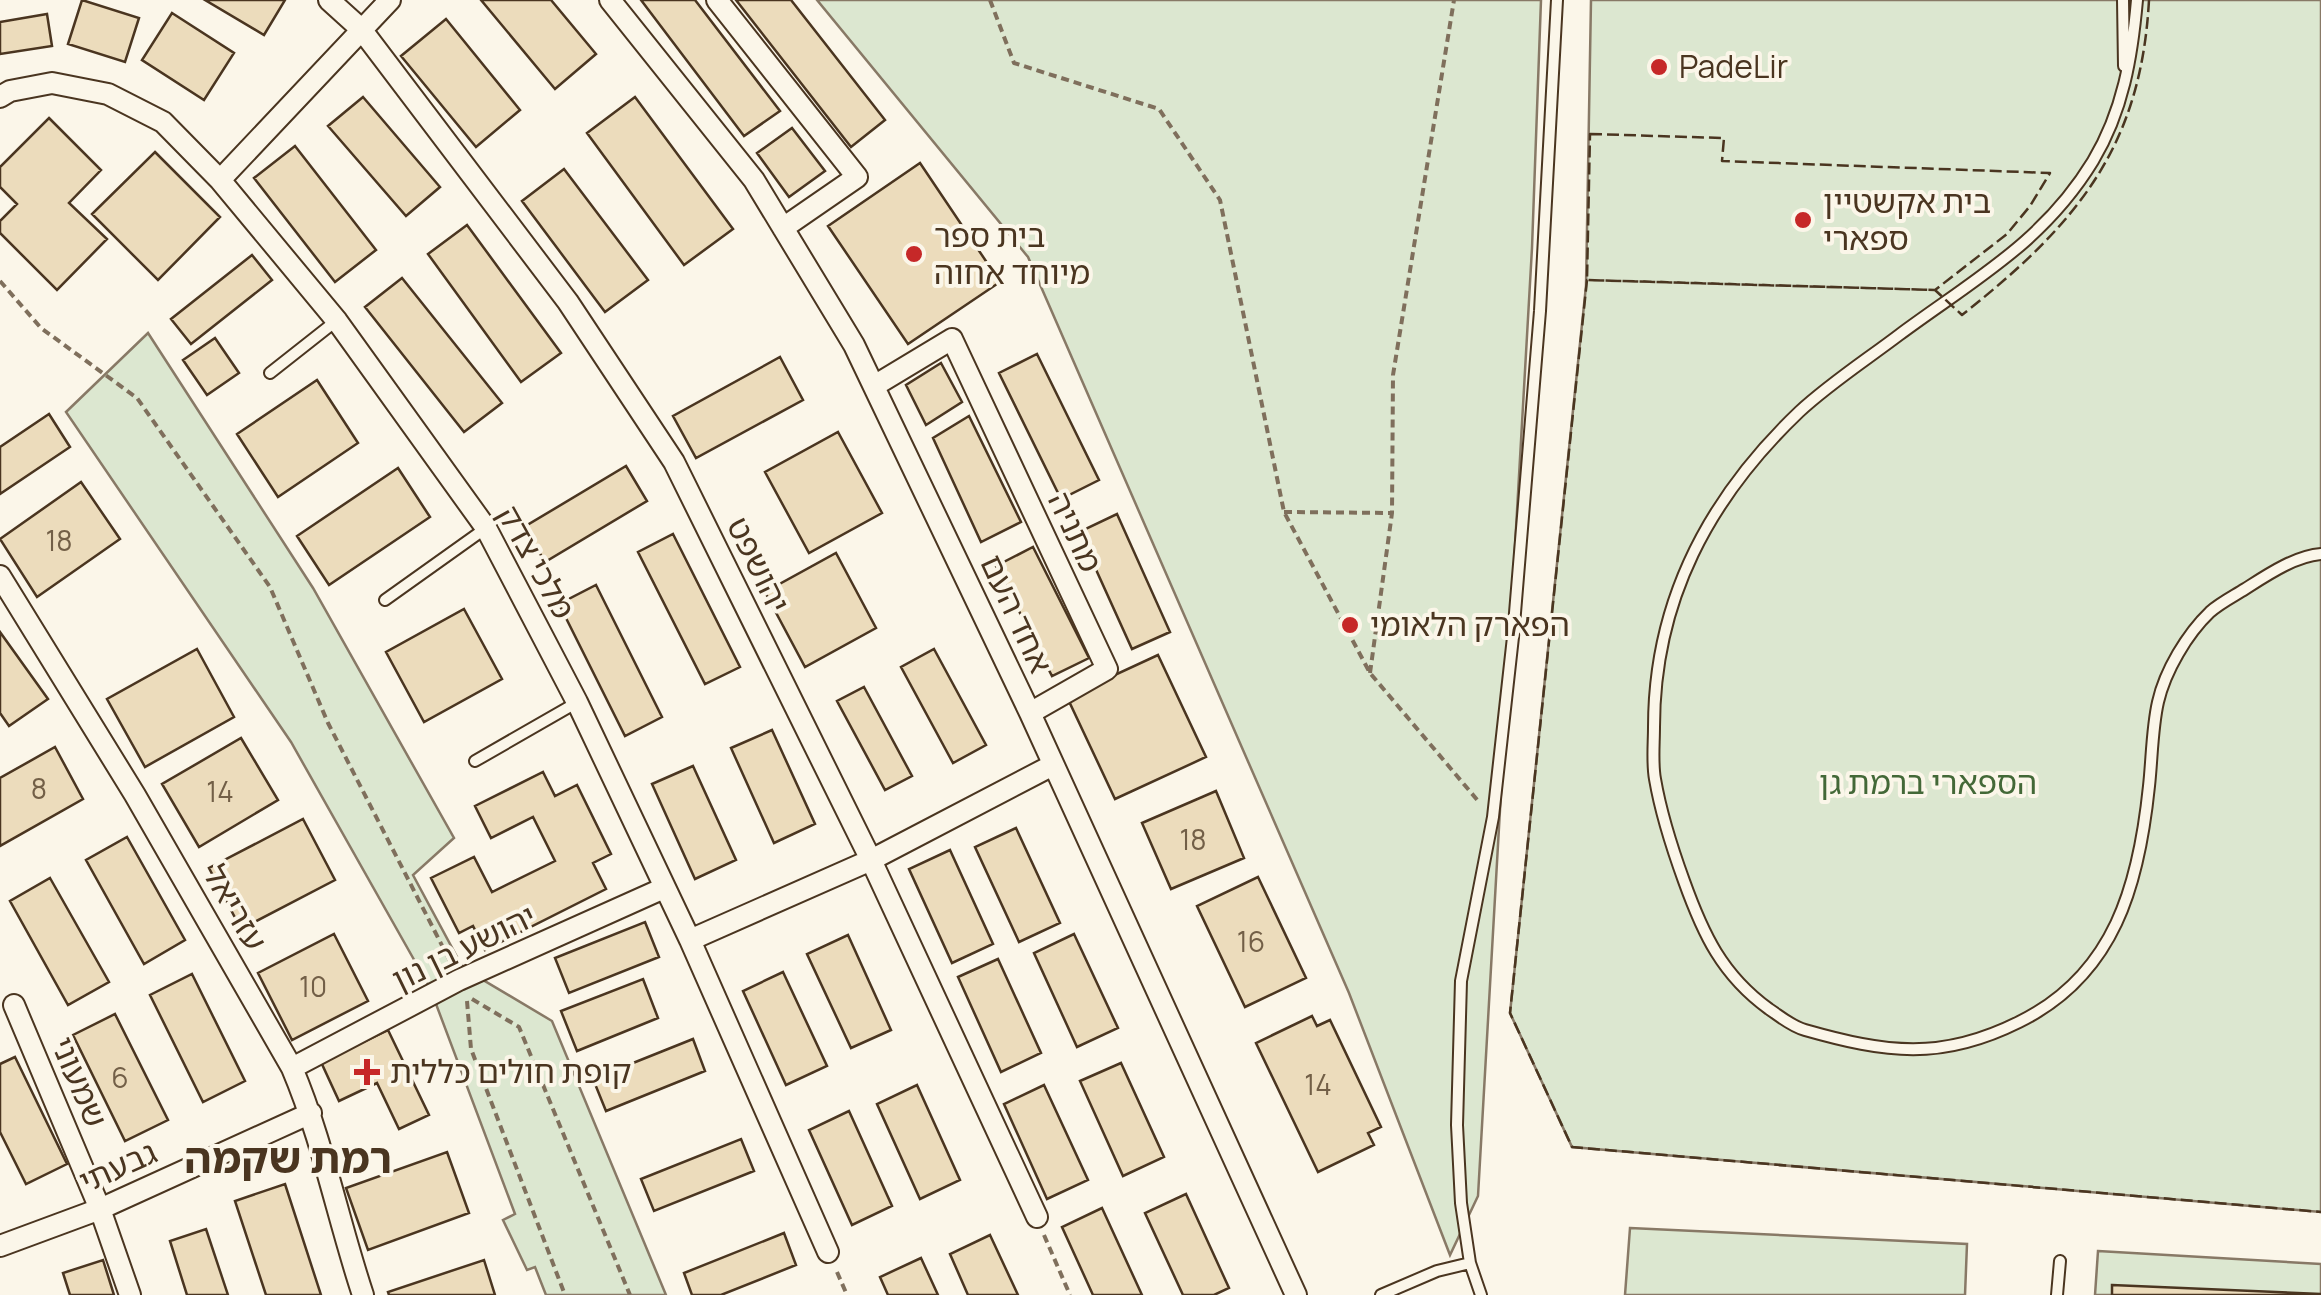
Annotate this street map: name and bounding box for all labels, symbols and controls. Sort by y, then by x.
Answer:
place label: PadeLir [1679,44,1788,88]
marker: PadeLir [1648,56,1670,78]
place label: בית אקשטיין ספארי [1823,179,1991,260]
marker: בית אקשטיין ספארי [1792,209,1814,231]
place label: בית ספר מיוחד אחוה [934,213,1090,294]
marker: בית ספר מיוחד אחוה [903,243,925,265]
street label: מתניה [1038,484,1114,579]
street label: מלכי צדק [488,497,586,626]
street label: יהושפט [717,509,801,620]
house number: 18 [45,521,73,559]
street label: אחד העם [970,547,1063,680]
place label: הפארק הלאומי [1370,602,1570,646]
marker: הפארק הלאומי [1339,614,1361,636]
park label: הספארי ברמת גן [1819,760,2037,804]
house number: 8 [31,769,47,807]
house number: 14 [206,772,234,810]
house number: 18 [1179,820,1207,858]
street label: עזריאל [194,856,278,959]
street label: יהושע בן נון [384,893,543,1001]
house number: 16 [1237,922,1265,960]
house number: 10 [299,967,327,1005]
street label: שמעוני [41,1030,119,1134]
place label: קופת חולים כללית [390,1049,632,1093]
house number: 6 [111,1058,129,1096]
marker: קופת חולים כללית [354,1059,380,1085]
house number: 14 [1304,1065,1332,1103]
district label: רמת שקמה [184,1128,392,1186]
street label: גבעתי [72,1130,163,1203]

